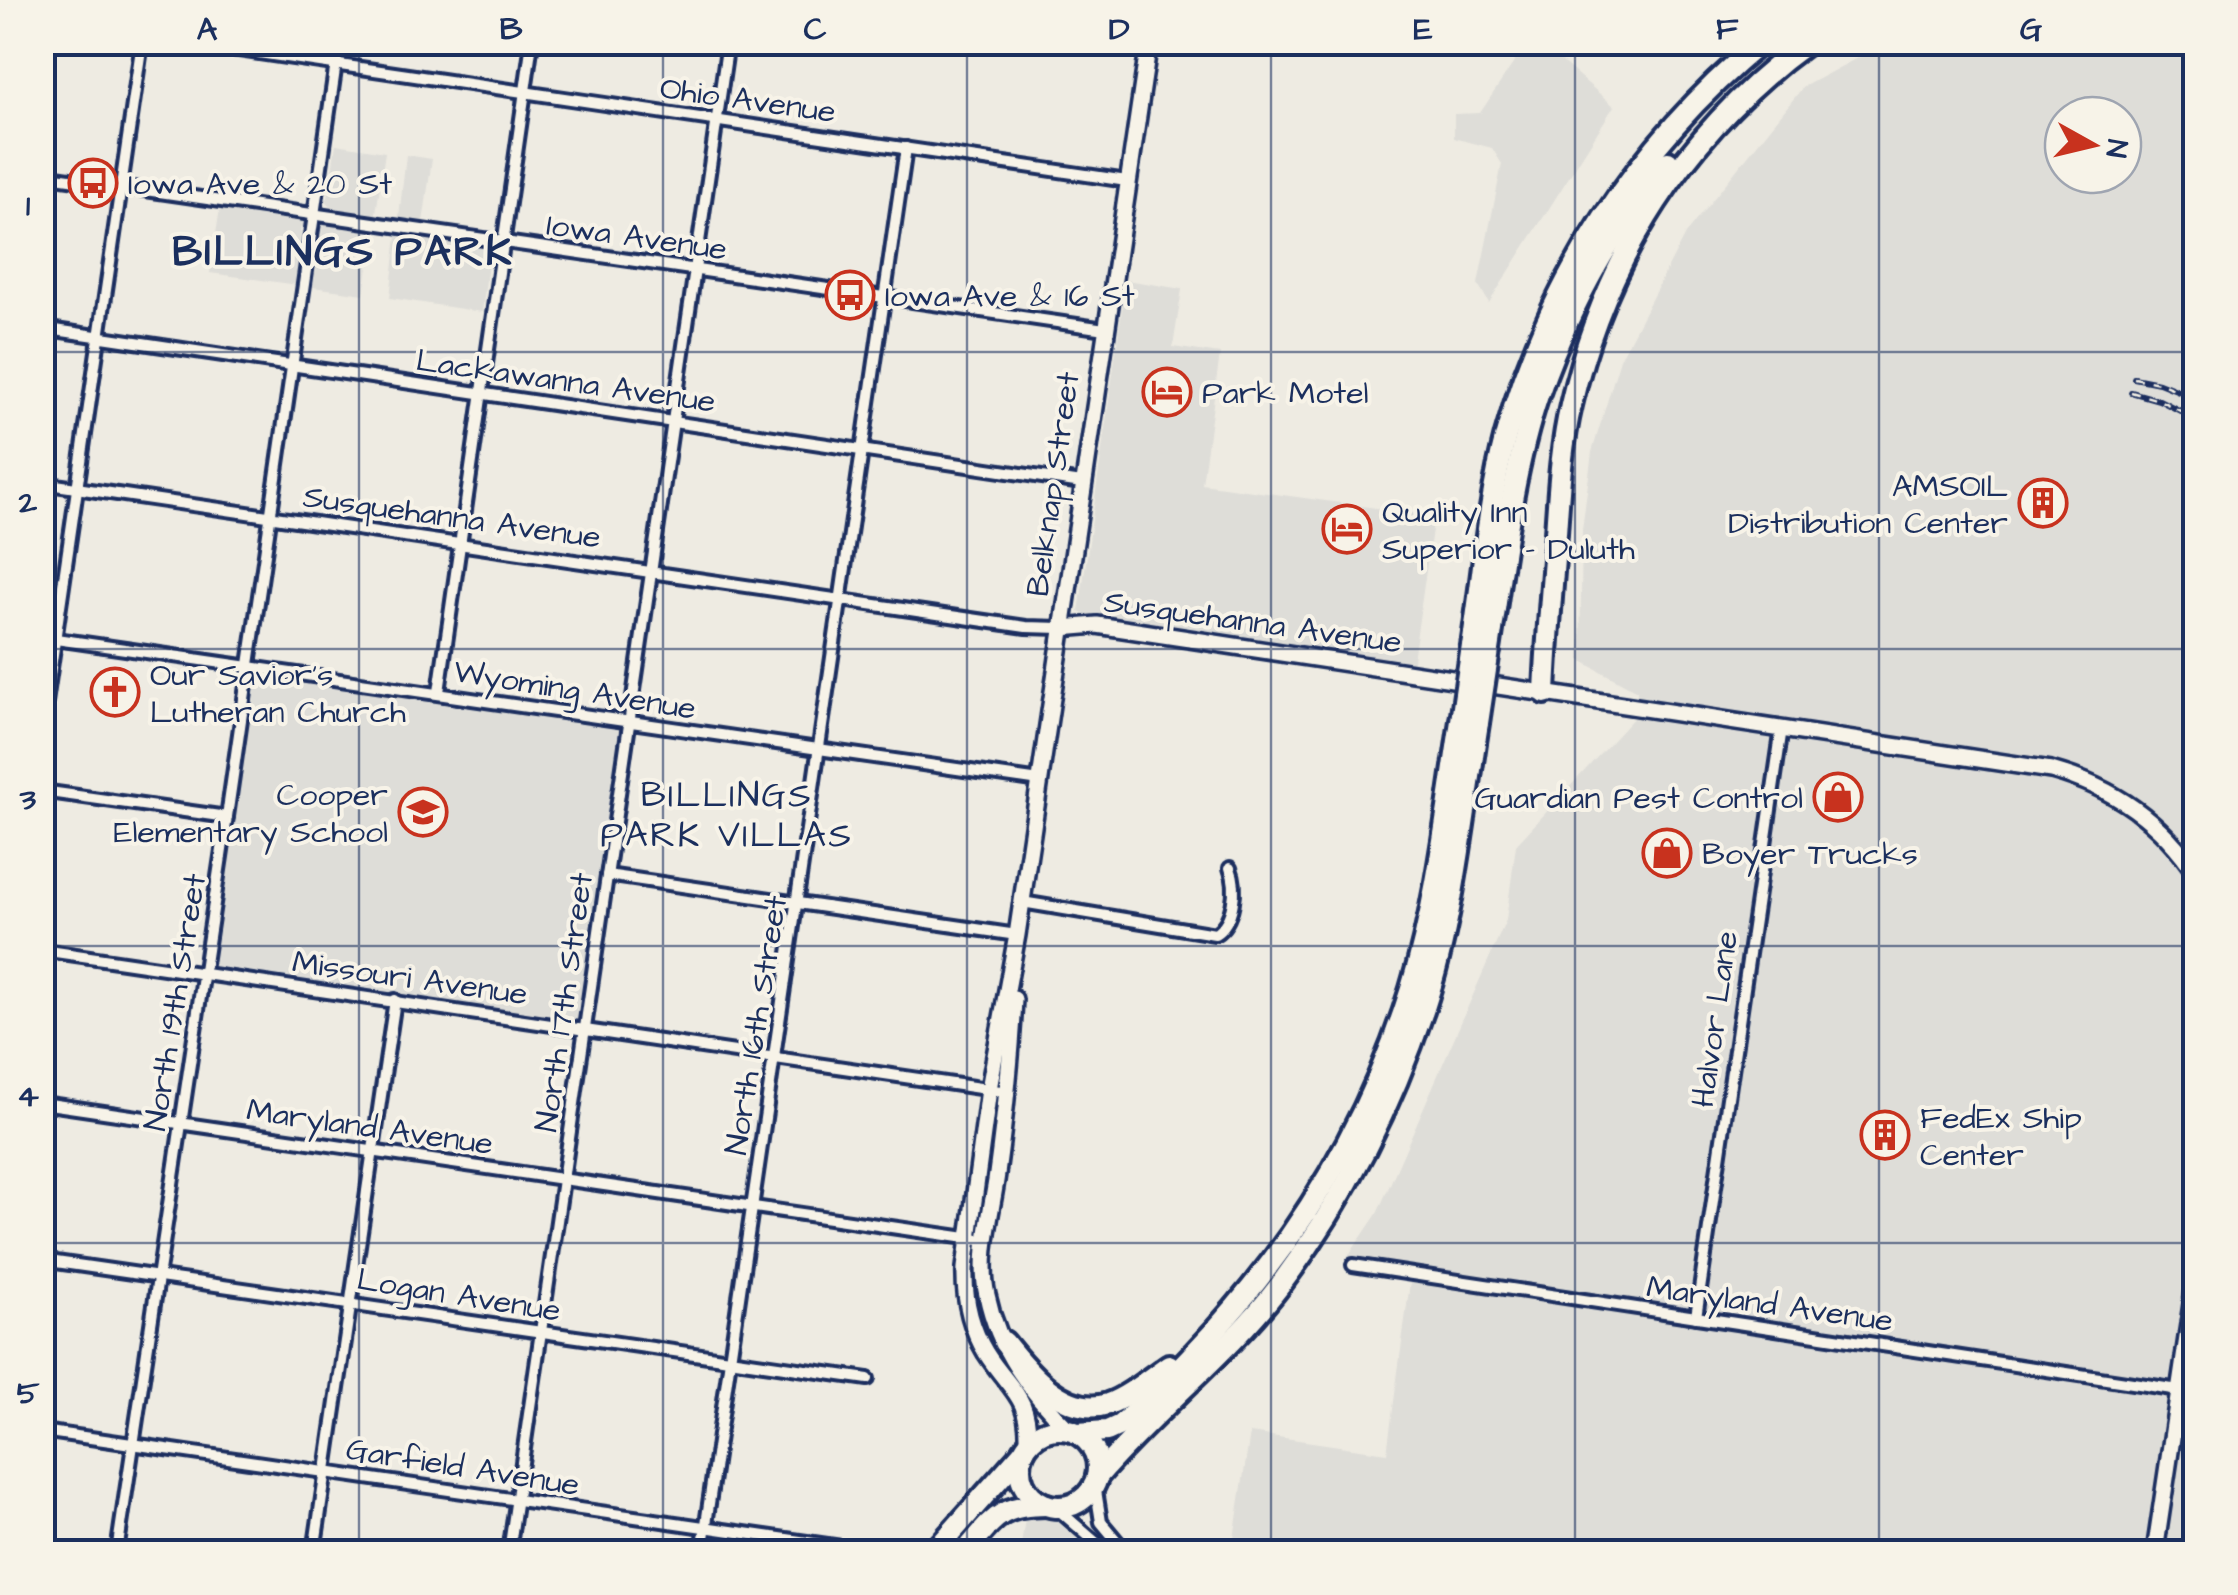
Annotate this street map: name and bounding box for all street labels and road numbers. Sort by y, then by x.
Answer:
street label: Ohio Avenue [657,66,839,135]
street label: Iowa Avenue [544,203,730,272]
street label: Lackawanna Avenue [413,338,718,425]
street label: Belknap Street [1015,369,1092,599]
street label: Susquehanna Avenue [300,474,603,561]
street label: Susquehanna Avenue [1101,579,1404,666]
street label: Wyoming Avenue [450,649,699,732]
street label: North 19th Street [133,870,218,1134]
street label: North 17th Street [524,870,605,1135]
street label: North 16th Street [714,892,799,1158]
street label: Halvor Lane [1681,928,1750,1110]
street label: Missouri Avenue [289,940,530,1017]
street label: Maryland Avenue [244,1088,496,1167]
street label: Logan Avenue [354,1257,564,1334]
street label: Maryland Avenue [1644,1265,1896,1344]
street label: Garfield Avenue [343,1427,583,1508]

